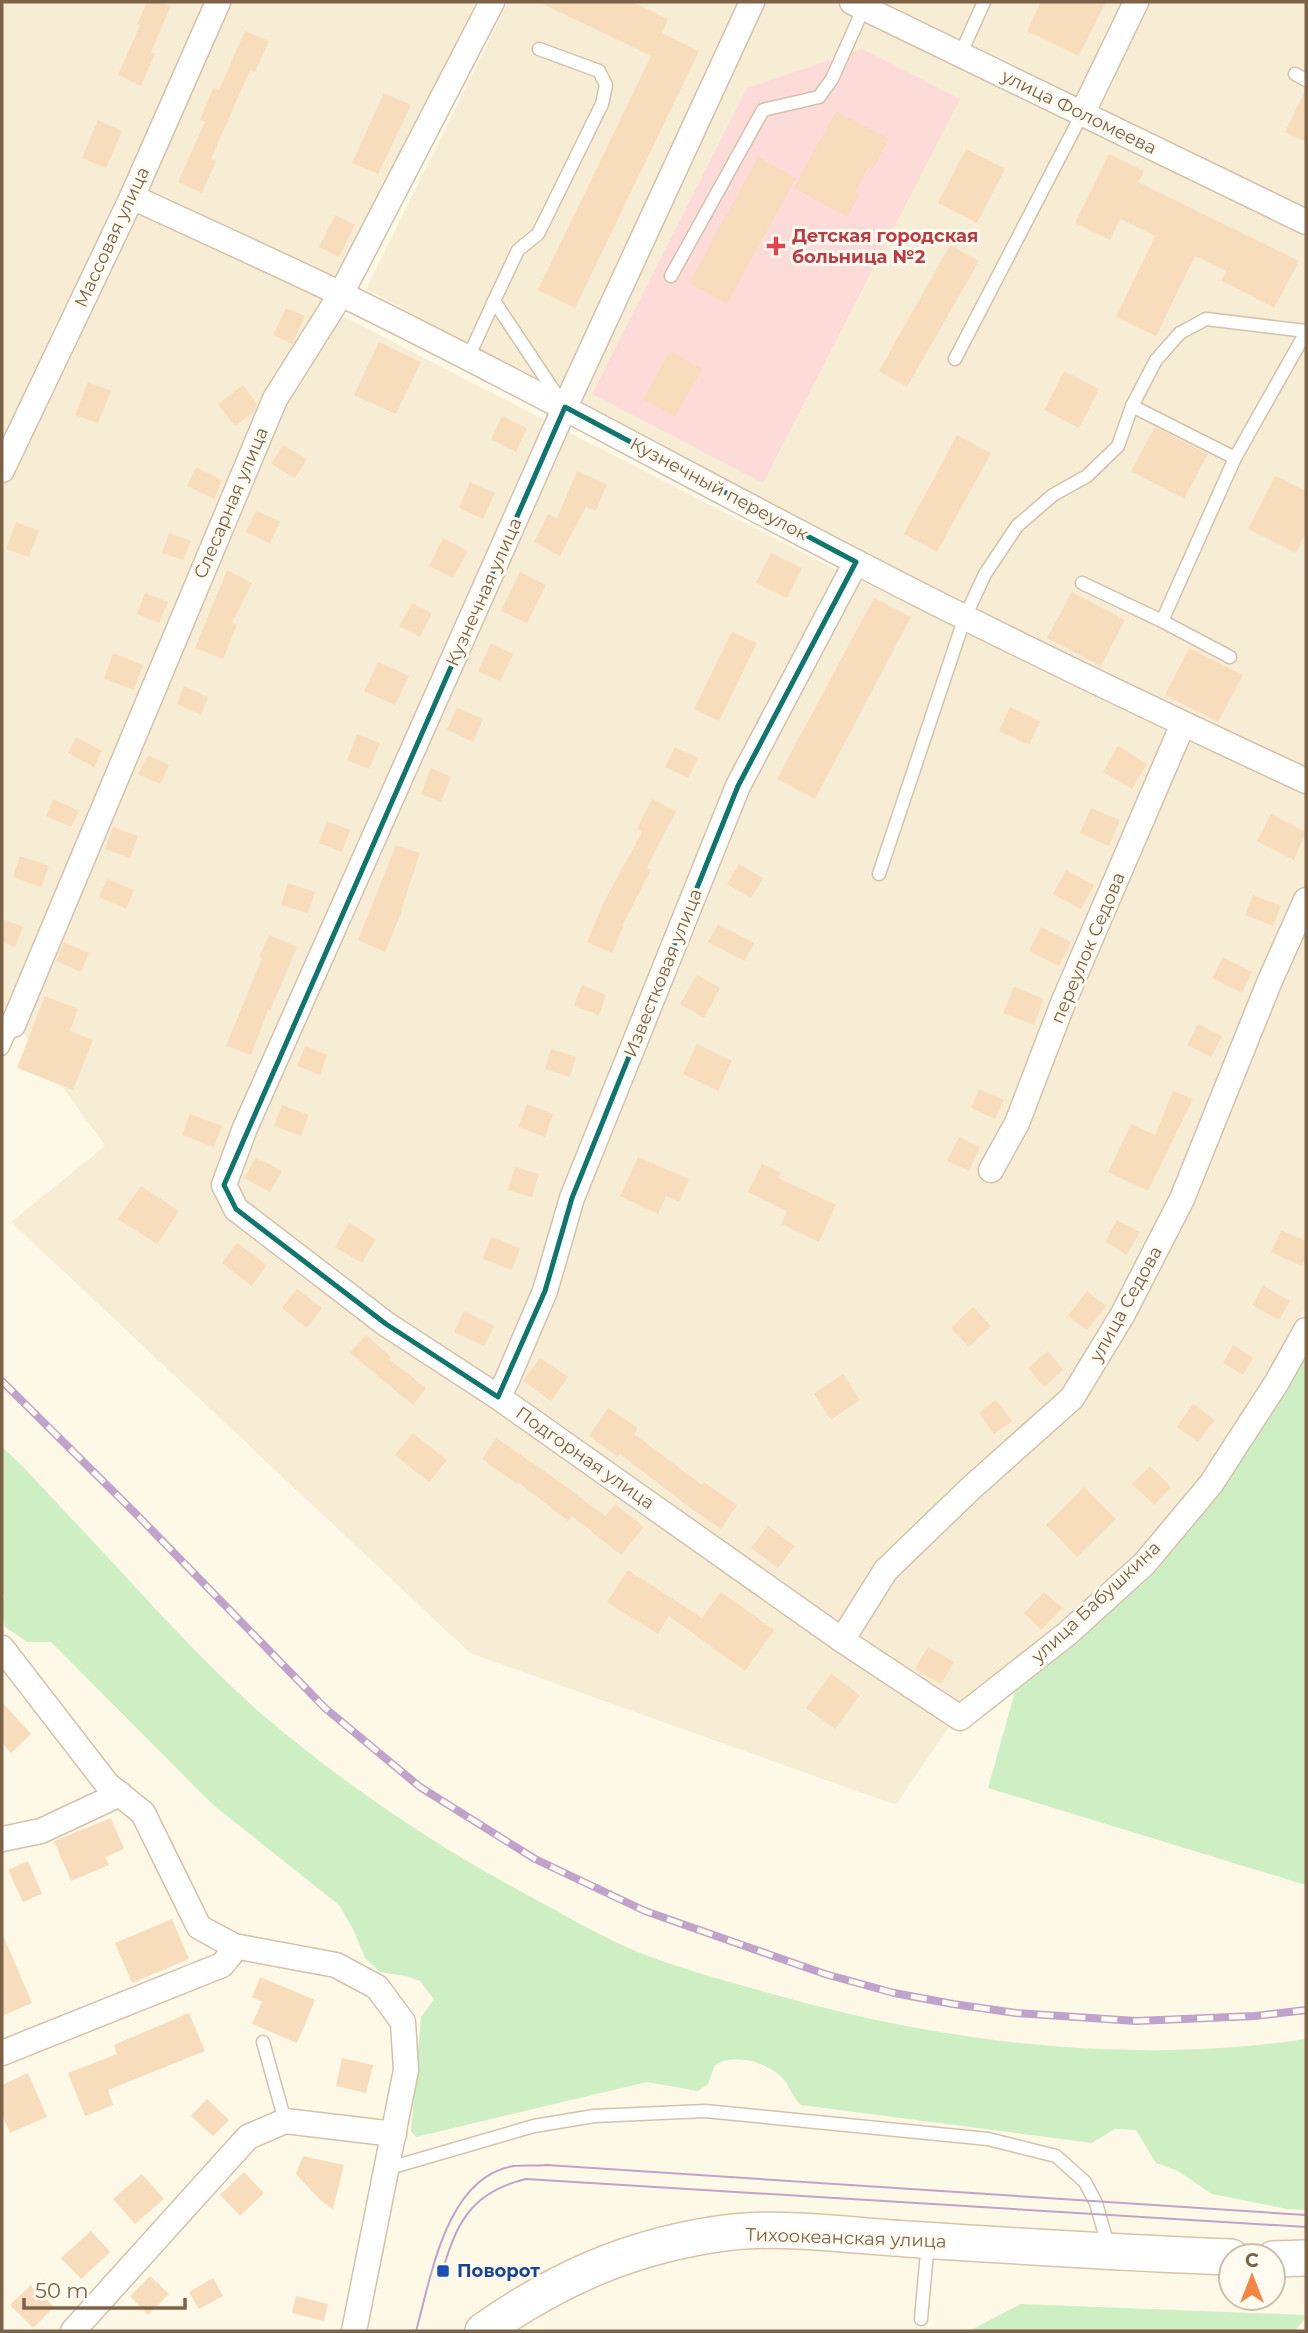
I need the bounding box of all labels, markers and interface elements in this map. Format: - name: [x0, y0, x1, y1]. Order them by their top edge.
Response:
- street label: улица Фоломеева: [997, 65, 1160, 159]
- street label: Массовая улица: [70, 163, 154, 311]
- place label: Детская городская больница №2: [792, 225, 978, 268]
- marker: Детская городская больница №2: [766, 236, 786, 256]
- street label: Слесарная улица: [189, 424, 273, 582]
- street label: Кузнечный переулок: [626, 433, 812, 546]
- street label: Кузнечная улица: [441, 514, 527, 670]
- street label: переулок Седова: [1046, 869, 1130, 1027]
- street label: Известковая улица: [619, 886, 707, 1060]
- street label: улица Седова: [1085, 1242, 1167, 1367]
- street label: Подгорная улица: [511, 1402, 659, 1514]
- street label: улица Бабушкина: [1026, 1537, 1165, 1668]
- street label: Тихоокеанская улица: [745, 2223, 947, 2253]
- north arrow: [1217, 2242, 1287, 2312]
- text: С: [1245, 2249, 1259, 2272]
- place label: Поворот: [457, 2260, 540, 2282]
- marker: Поворот: [435, 2263, 451, 2279]
- scale bar: [24, 2266, 186, 2310]
- text: 50 m: [35, 2278, 89, 2303]

